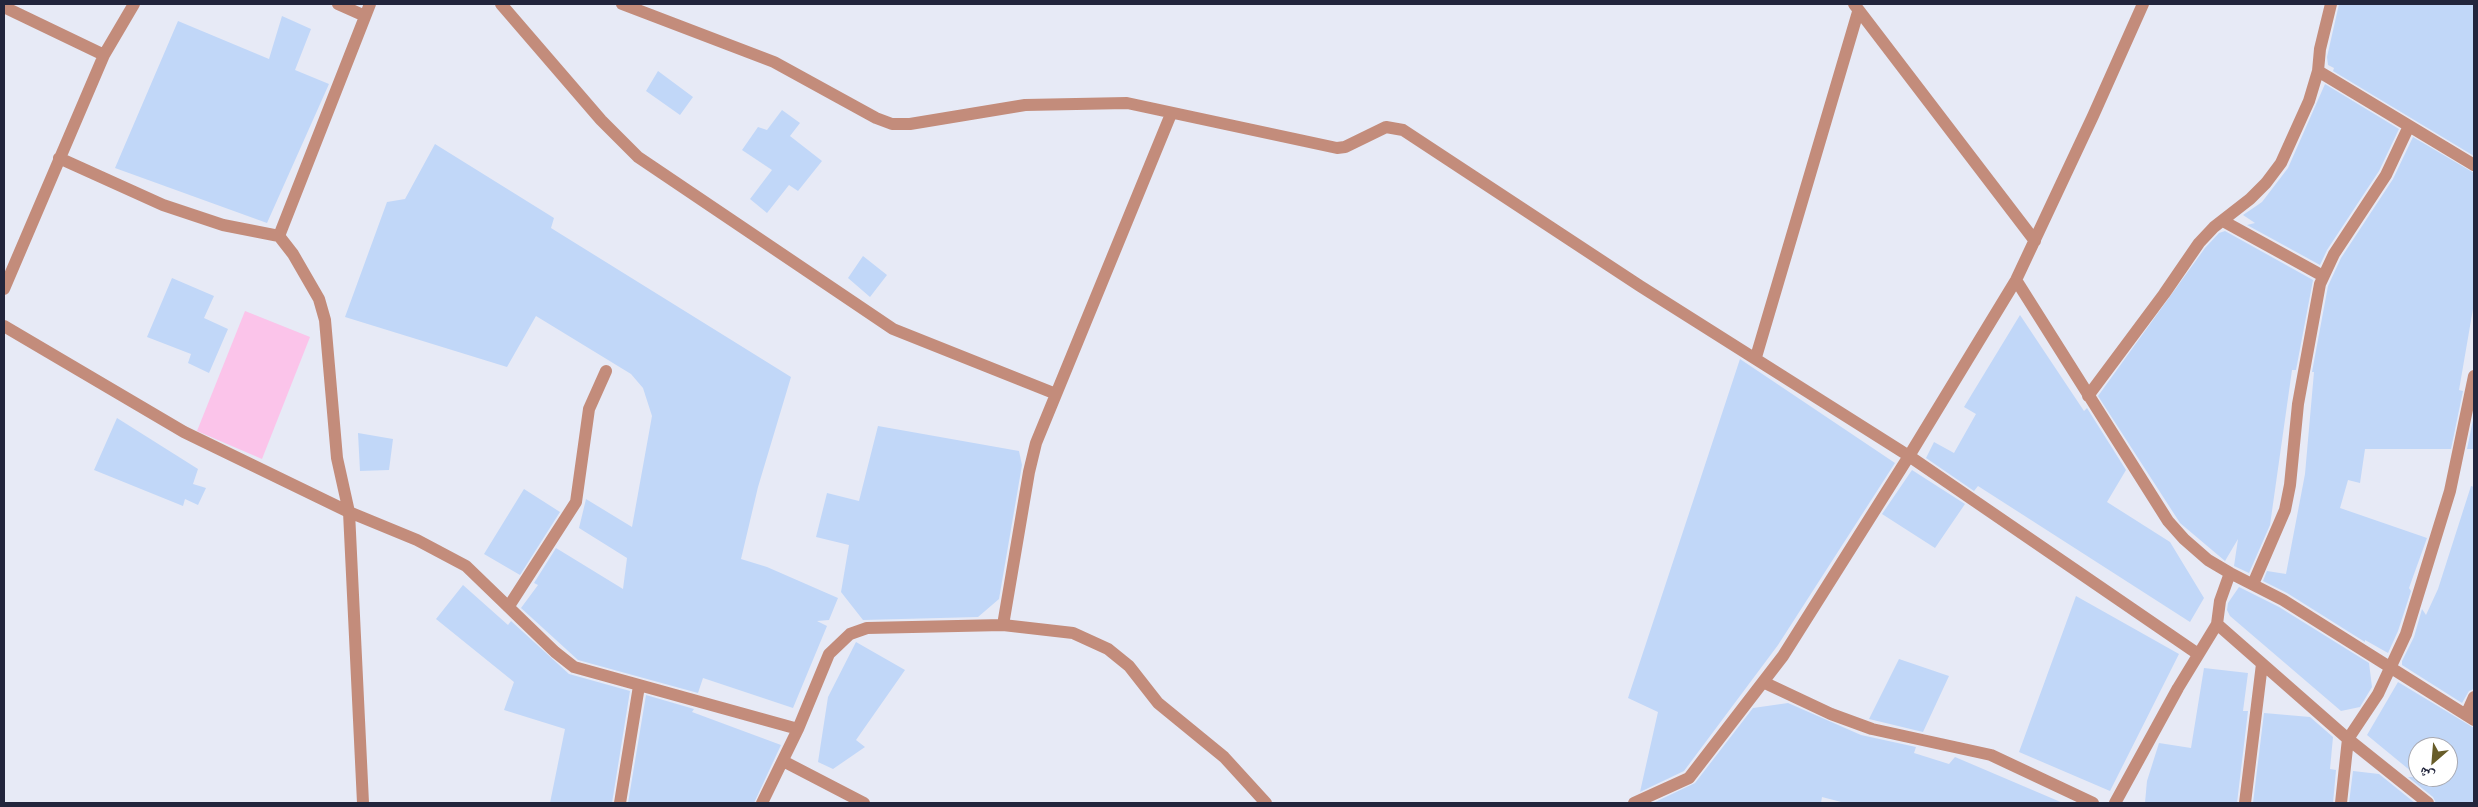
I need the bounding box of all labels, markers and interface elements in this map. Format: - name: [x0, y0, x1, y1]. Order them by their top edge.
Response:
- north arrow: [2408, 737, 2458, 787]
- text: ش: [2416, 763, 2437, 786]

